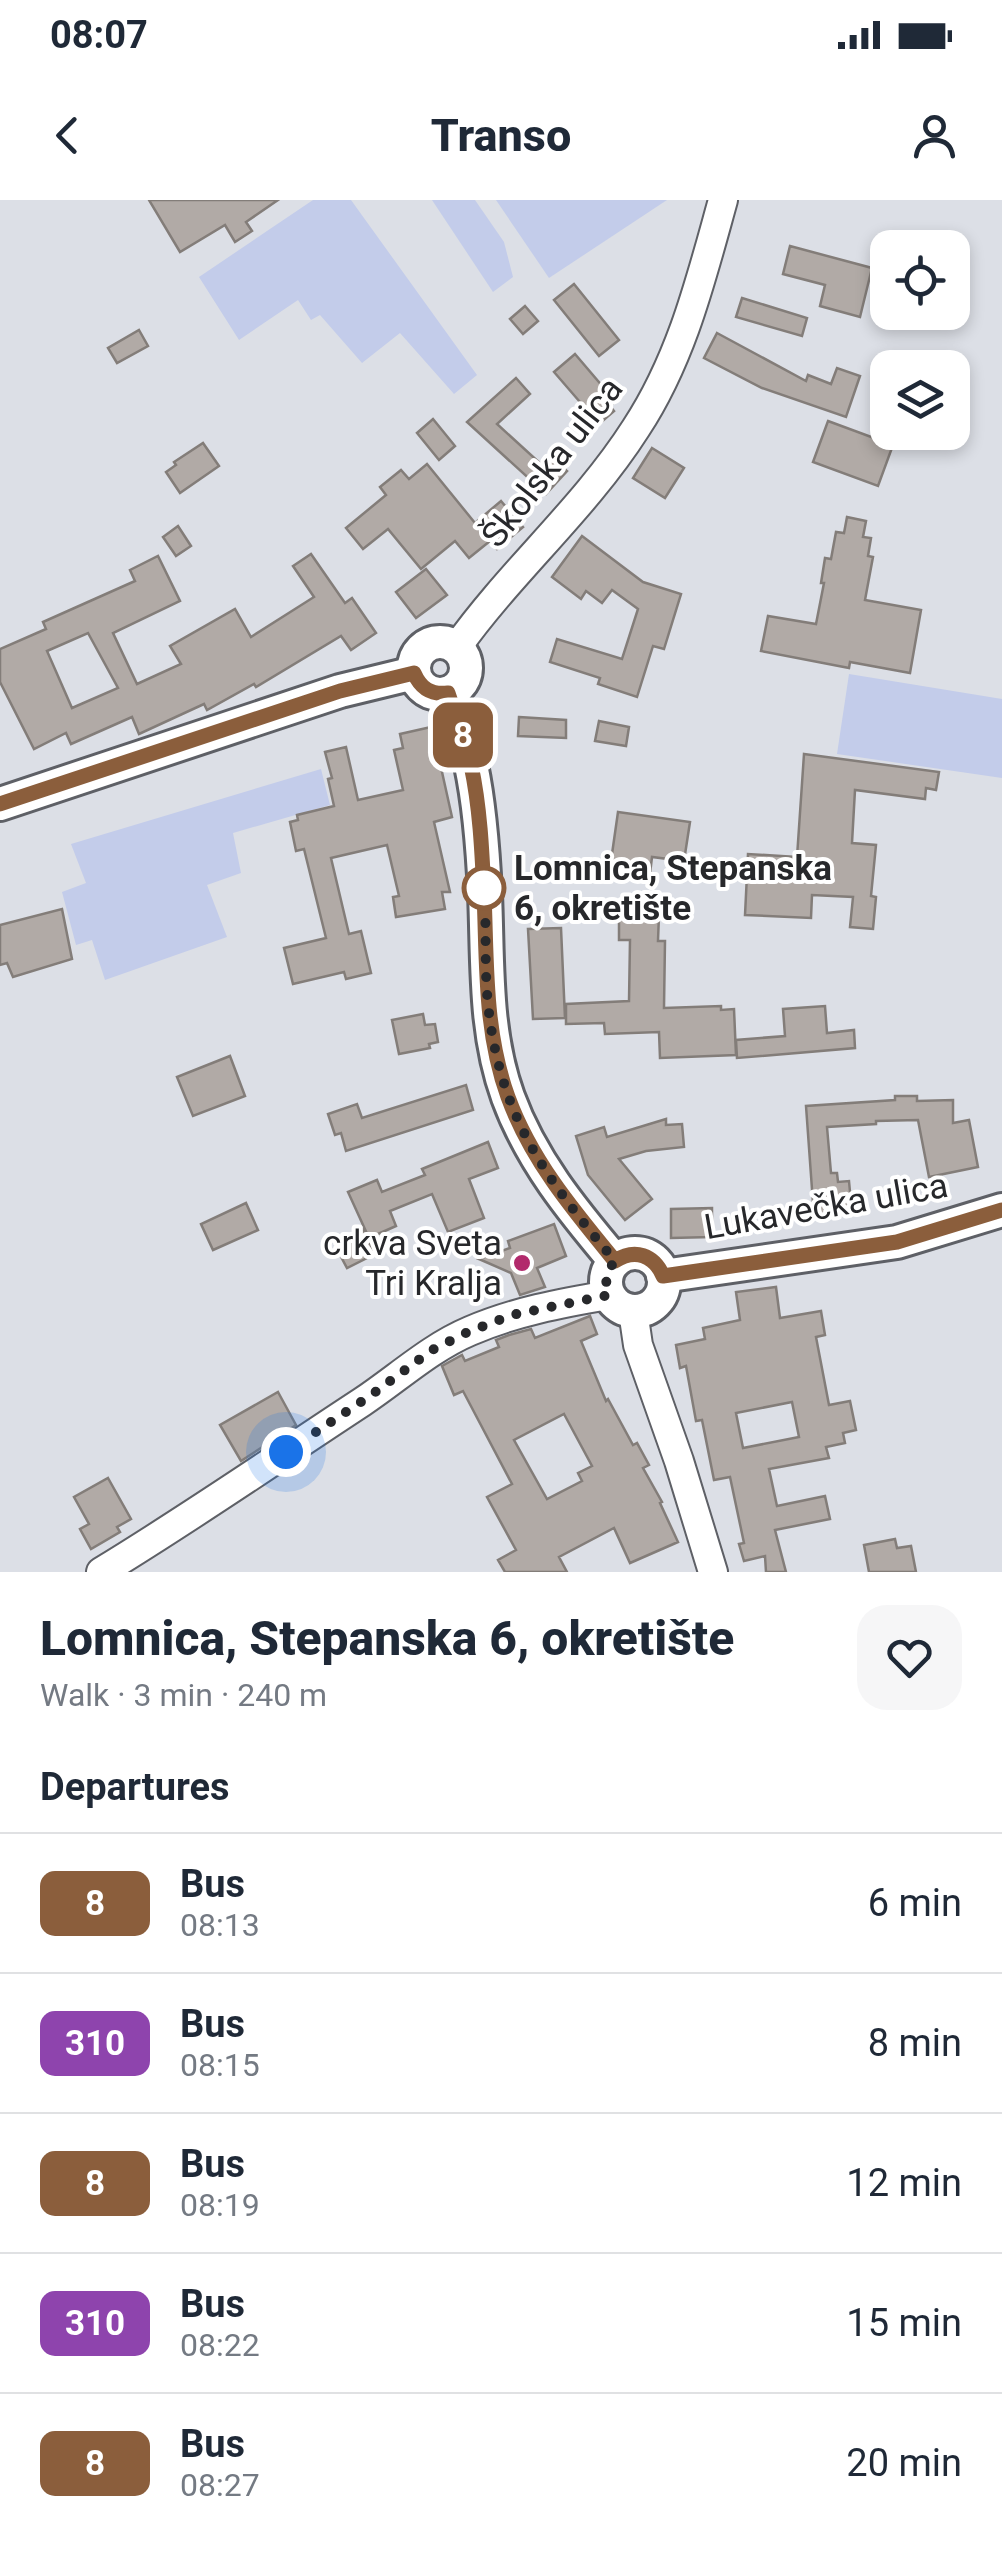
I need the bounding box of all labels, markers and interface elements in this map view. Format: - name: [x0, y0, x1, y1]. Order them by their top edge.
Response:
- text: 08:07: [50, 13, 148, 57]
- icon: back: [40, 108, 95, 163]
- icon: person: [907, 108, 962, 163]
- text: Transo: [431, 109, 571, 162]
- map controls: [870, 230, 970, 450]
- button: locate: [870, 230, 970, 330]
- button: layers: [870, 350, 970, 450]
- street label: Školska ulica: [473, 369, 631, 555]
- line badge: 8: [430, 702, 496, 768]
- text: 8: [453, 715, 473, 756]
- place label: Lomnica, Stepanska 6, okretište: [514, 848, 832, 929]
- marker: Lomnica, Stepanska 6, okretište: [463, 867, 505, 909]
- street label: Lukavečka ulica: [701, 1165, 951, 1248]
- place label: crkva Sveta Tri Kralja: [323, 1223, 502, 1304]
- marker: crkva Sveta Tri Kralja: [511, 1252, 533, 1274]
- your location: [261, 1427, 311, 1477]
- button: heart: [857, 1605, 962, 1710]
- text: Lomnica, Stepanska 6, okretište: [40, 1610, 734, 1667]
- text: Walk · 3 min · 240 m: [40, 1676, 327, 1714]
- text: Departures: [40, 1765, 230, 1809]
- text: Bus: [180, 1862, 245, 1906]
- text: 6 min: [868, 1881, 962, 1925]
- text: 8: [85, 1883, 105, 1924]
- text: 08:13: [180, 1906, 260, 1944]
- text: Bus: [180, 2002, 245, 2046]
- text: 8 min: [868, 2021, 962, 2065]
- text: 310: [65, 2023, 125, 2064]
- text: 08:15: [180, 2046, 260, 2084]
- text: Bus: [180, 2142, 245, 2186]
- text: 12 min: [846, 2161, 962, 2205]
- text: 8: [85, 2163, 105, 2204]
- text: 08:19: [180, 2186, 260, 2224]
- text: Bus: [180, 2282, 245, 2326]
- text: 15 min: [846, 2301, 962, 2345]
- text: 310: [65, 2303, 125, 2344]
- text: 08:22: [180, 2326, 260, 2364]
- text: Bus: [180, 2422, 245, 2466]
- text: 20 min: [846, 2441, 962, 2485]
- text: 8: [85, 2443, 105, 2484]
- text: 08:27: [180, 2466, 260, 2504]

